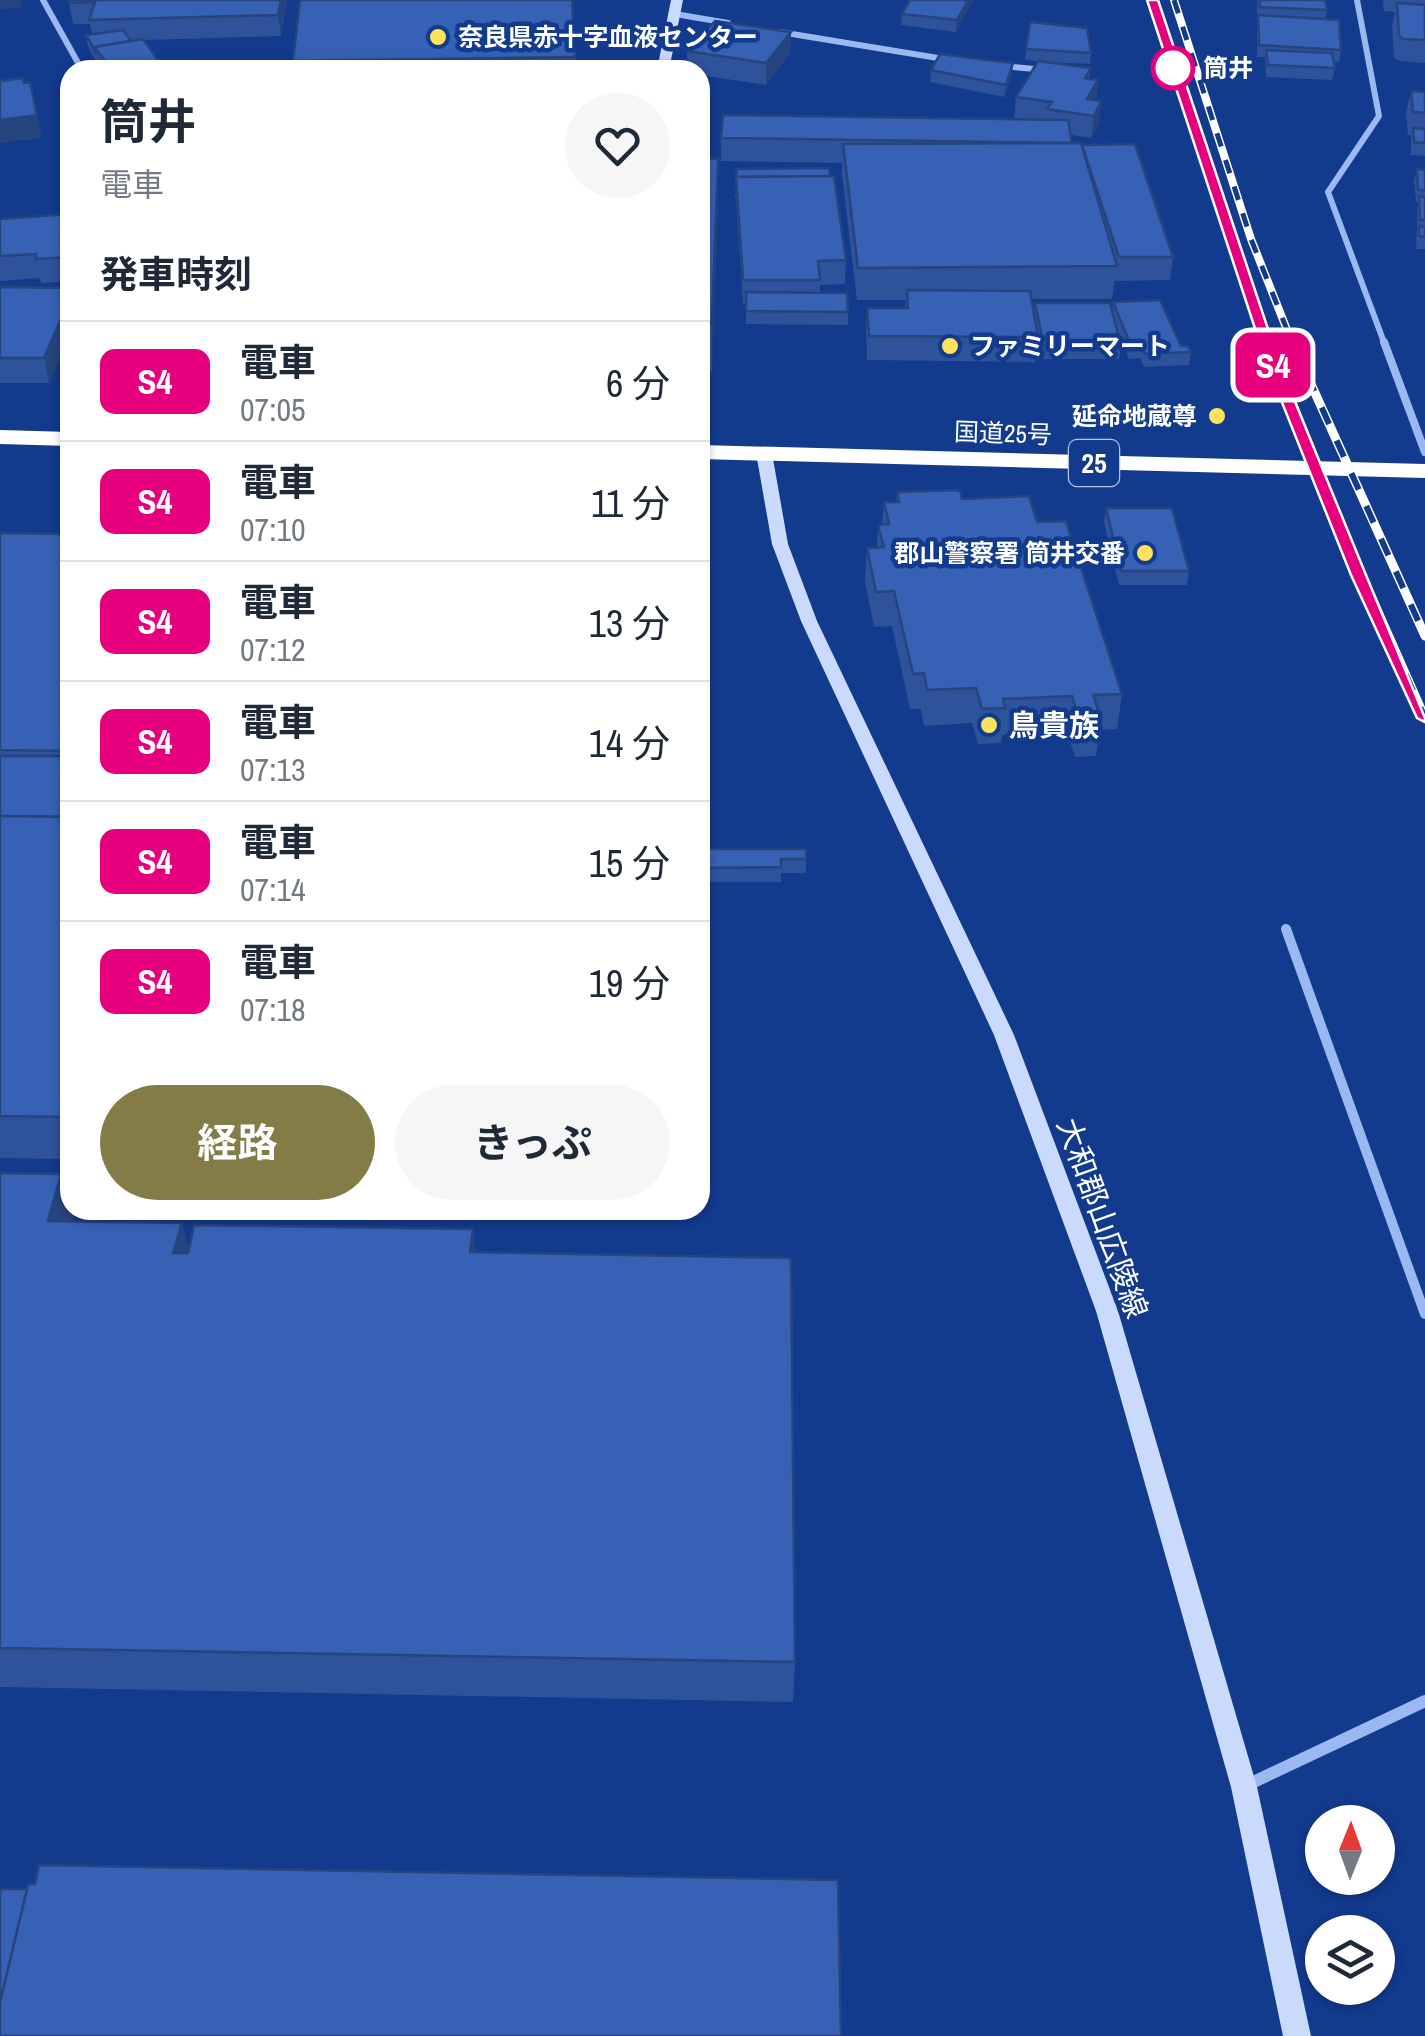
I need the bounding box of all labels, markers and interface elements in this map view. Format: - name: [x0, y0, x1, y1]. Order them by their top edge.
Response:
- place label: 奈良県赤十字血液センター: [458, 20, 758, 54]
- marker: 奈良県赤十字血液センター: [427, 26, 449, 48]
- marker: 筒井: [1152, 47, 1194, 89]
- place label: 筒井: [1203, 51, 1253, 85]
- text: 筒井: [100, 89, 196, 154]
- button: heart: [565, 93, 670, 198]
- text: 電車: [100, 163, 164, 206]
- text: 発車時刻: [100, 249, 252, 300]
- place label: ファミリーマート: [970, 329, 1170, 363]
- line badge: S4: [1228, 332, 1318, 398]
- marker: ファミリーマート: [939, 335, 961, 357]
- text: 電車: [240, 337, 316, 388]
- text: S4: [1255, 342, 1291, 389]
- text: S4: [137, 358, 173, 405]
- text: 6 分: [606, 358, 670, 409]
- text: 07:05: [240, 388, 306, 431]
- place label: 延命地蔵尊: [1072, 399, 1197, 433]
- marker: 延命地蔵尊: [1206, 405, 1228, 427]
- street label: 国道25号: [954, 414, 1052, 452]
- road number: 25: [1069, 440, 1119, 486]
- text: 電車: [240, 457, 316, 508]
- text: S4: [137, 478, 173, 525]
- text: 11 分: [591, 478, 670, 529]
- text: 07:10: [240, 508, 306, 551]
- place label: 郡山警察署 筒井交番: [894, 536, 1125, 570]
- marker: 郡山警察署 筒井交番: [1134, 542, 1156, 564]
- text: 電車: [240, 577, 316, 628]
- text: S4: [137, 598, 173, 645]
- text: 13 分: [589, 598, 670, 649]
- text: 07:12: [240, 628, 306, 671]
- text: 電車: [240, 697, 316, 748]
- place label: 鳥貴族: [1009, 705, 1099, 745]
- marker: 鳥貴族: [978, 714, 1000, 736]
- text: S4: [137, 718, 173, 765]
- text: 14 分: [589, 718, 670, 769]
- text: 07:13: [240, 748, 306, 791]
- text: 電車: [240, 817, 316, 868]
- text: S4: [137, 838, 173, 885]
- text: 15 分: [589, 838, 670, 889]
- text: 07:14: [240, 868, 306, 911]
- text: 電車: [240, 937, 316, 988]
- text: S4: [137, 958, 173, 1005]
- text: 19 分: [589, 958, 670, 1009]
- text: 07:18: [240, 988, 306, 1031]
- button: 経路: [100, 1085, 375, 1200]
- button: きっぷ: [395, 1085, 670, 1200]
- street label: 大和郡山広陵線: [1048, 1112, 1158, 1324]
- north arrow: [1305, 1805, 1395, 1895]
- map controls: [1305, 1805, 1395, 2005]
- button: layers: [1305, 1915, 1395, 2005]

